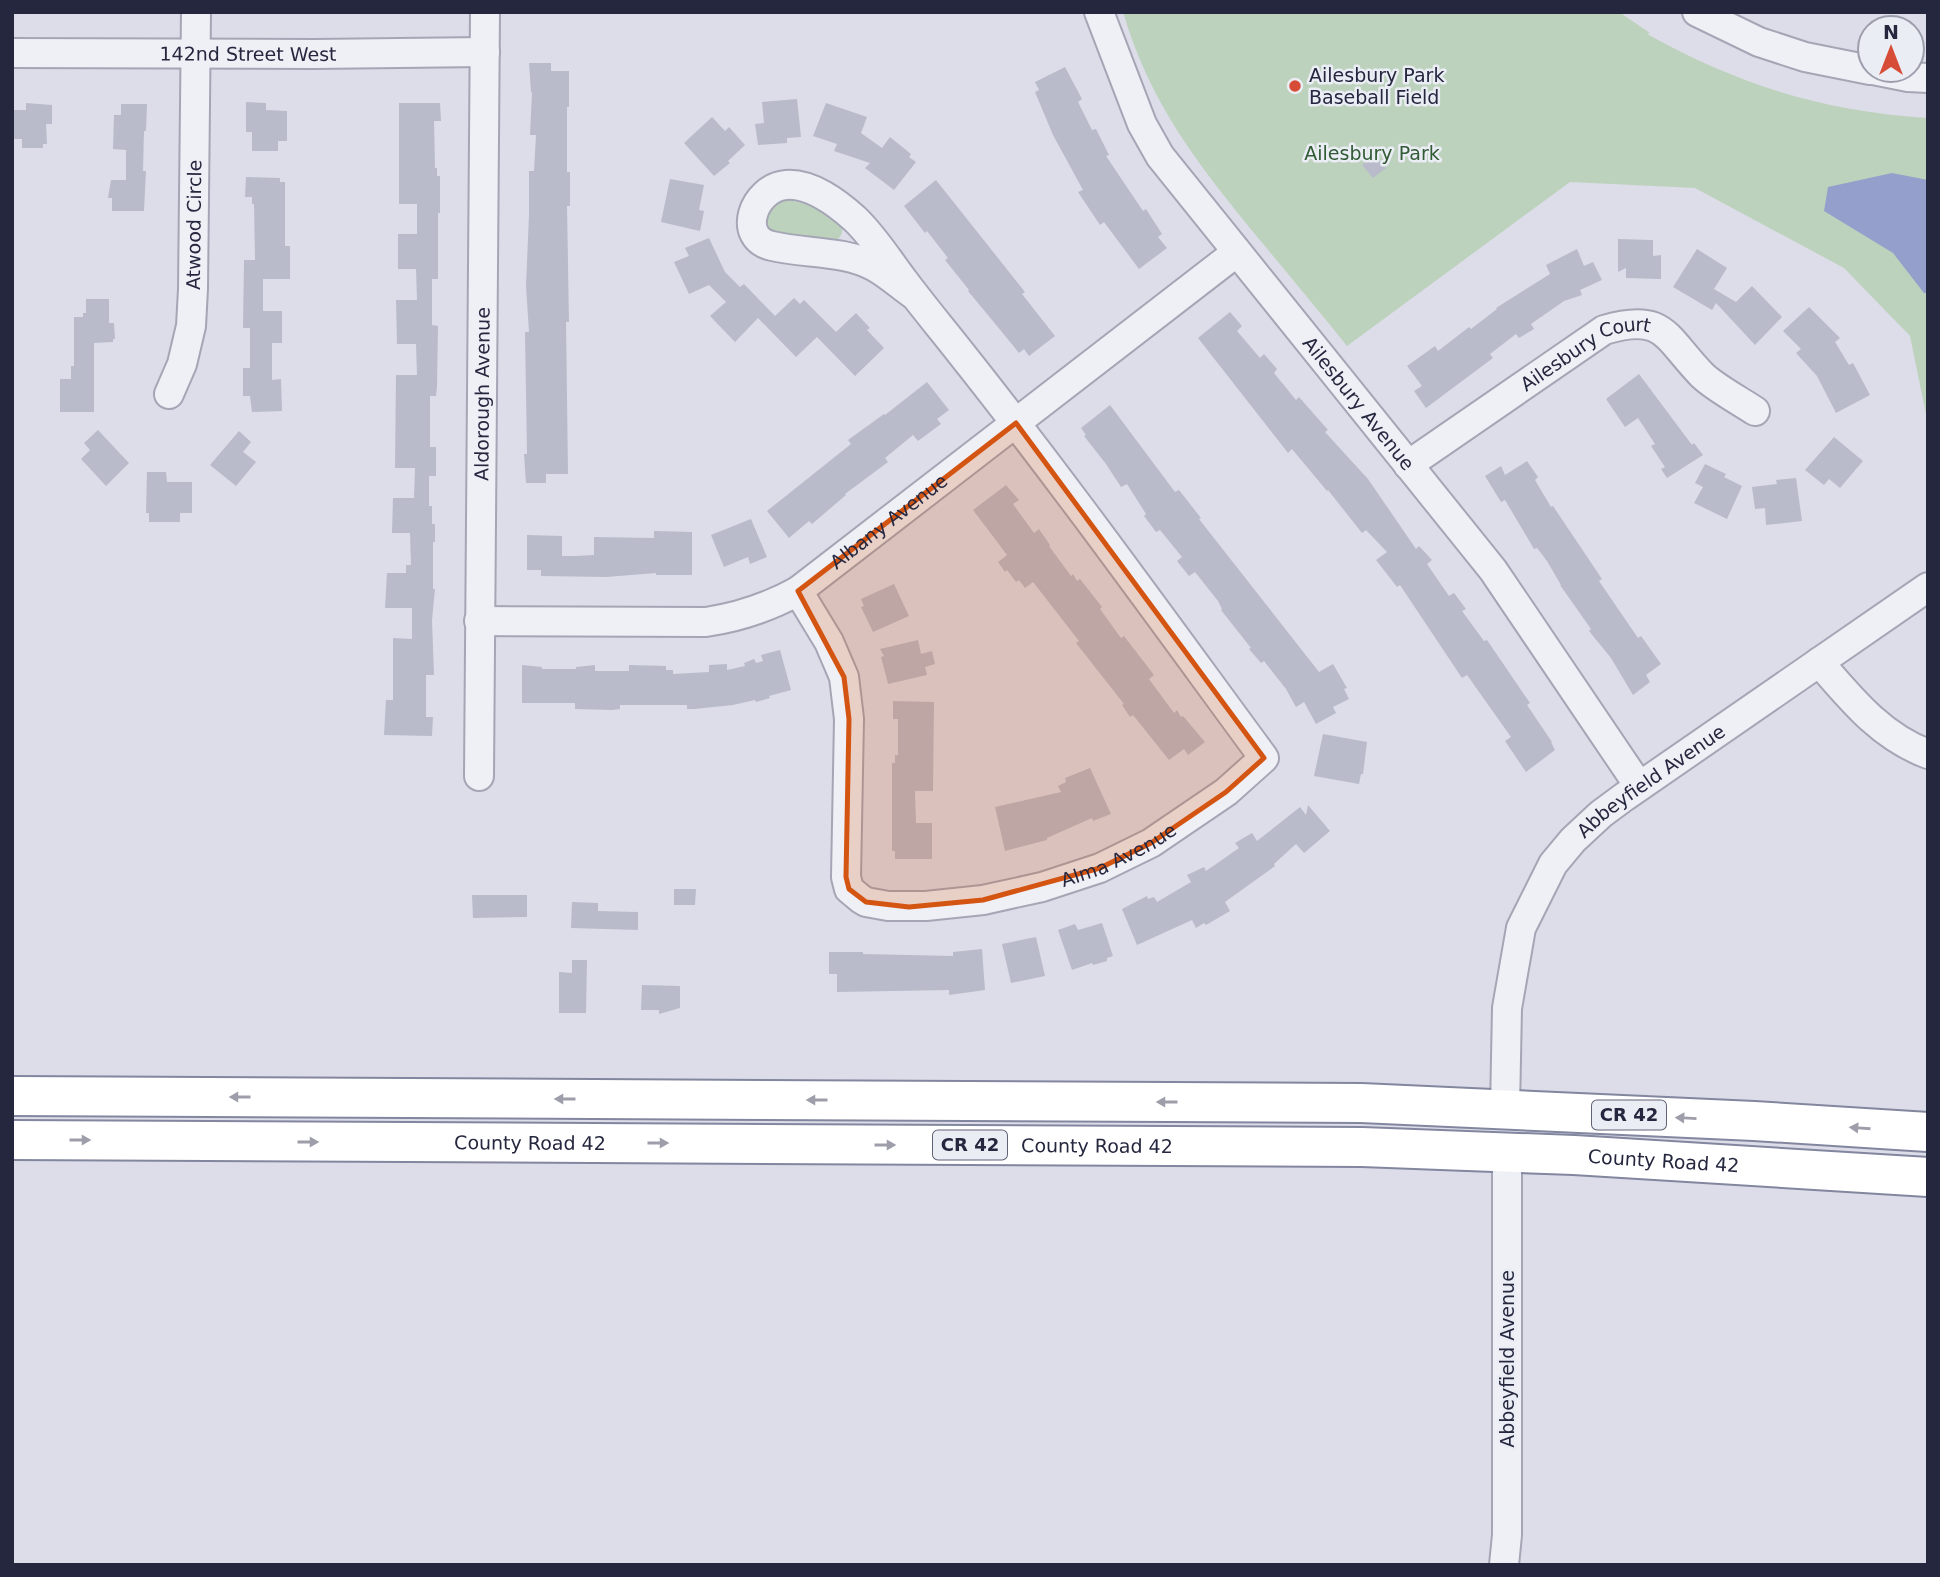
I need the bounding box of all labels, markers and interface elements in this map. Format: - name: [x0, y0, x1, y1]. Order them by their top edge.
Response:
- north arrow: [1856, 14, 1926, 84]
- text: N: [1883, 21, 1899, 43]
- street label: 142nd Street West: [159, 42, 337, 65]
- place label: Ailesbury Park Baseball Field: [1309, 64, 1444, 108]
- marker: Ailesbury Park Baseball Field: [1287, 78, 1303, 94]
- park label: Ailesbury Park: [1304, 142, 1440, 164]
- street label: Atwood Circle: [182, 159, 205, 290]
- street label: Aldorough Avenue: [470, 307, 494, 481]
- street label: Ailesbury Court: [1516, 313, 1653, 395]
- street label: Ailesbury Avenue: [1299, 332, 1419, 474]
- street label: Albany Avenue: [826, 469, 951, 573]
- street label: Abbeyfield Avenue: [1572, 720, 1729, 842]
- street label: Alma Avenue: [1058, 818, 1180, 891]
- one-way arrow: [229, 1091, 251, 1103]
- one-way arrow: [554, 1093, 576, 1105]
- one-way arrow: [806, 1094, 828, 1106]
- one-way arrow: [1156, 1096, 1178, 1108]
- road number: CR 42: [1592, 1100, 1666, 1130]
- one-way arrow: [1675, 1112, 1697, 1123]
- one-way arrow: [1848, 1122, 1870, 1133]
- road number: CR 42: [933, 1130, 1007, 1160]
- street label: County Road 42: [454, 1131, 606, 1154]
- one-way arrow: [70, 1134, 92, 1146]
- street label: County Road 42: [1021, 1134, 1173, 1157]
- one-way arrow: [297, 1136, 319, 1147]
- one-way arrow: [647, 1137, 669, 1149]
- one-way arrow: [875, 1139, 897, 1150]
- street label: County Road 42: [1587, 1145, 1740, 1176]
- street label: Abbeyfield Avenue: [1496, 1270, 1518, 1448]

